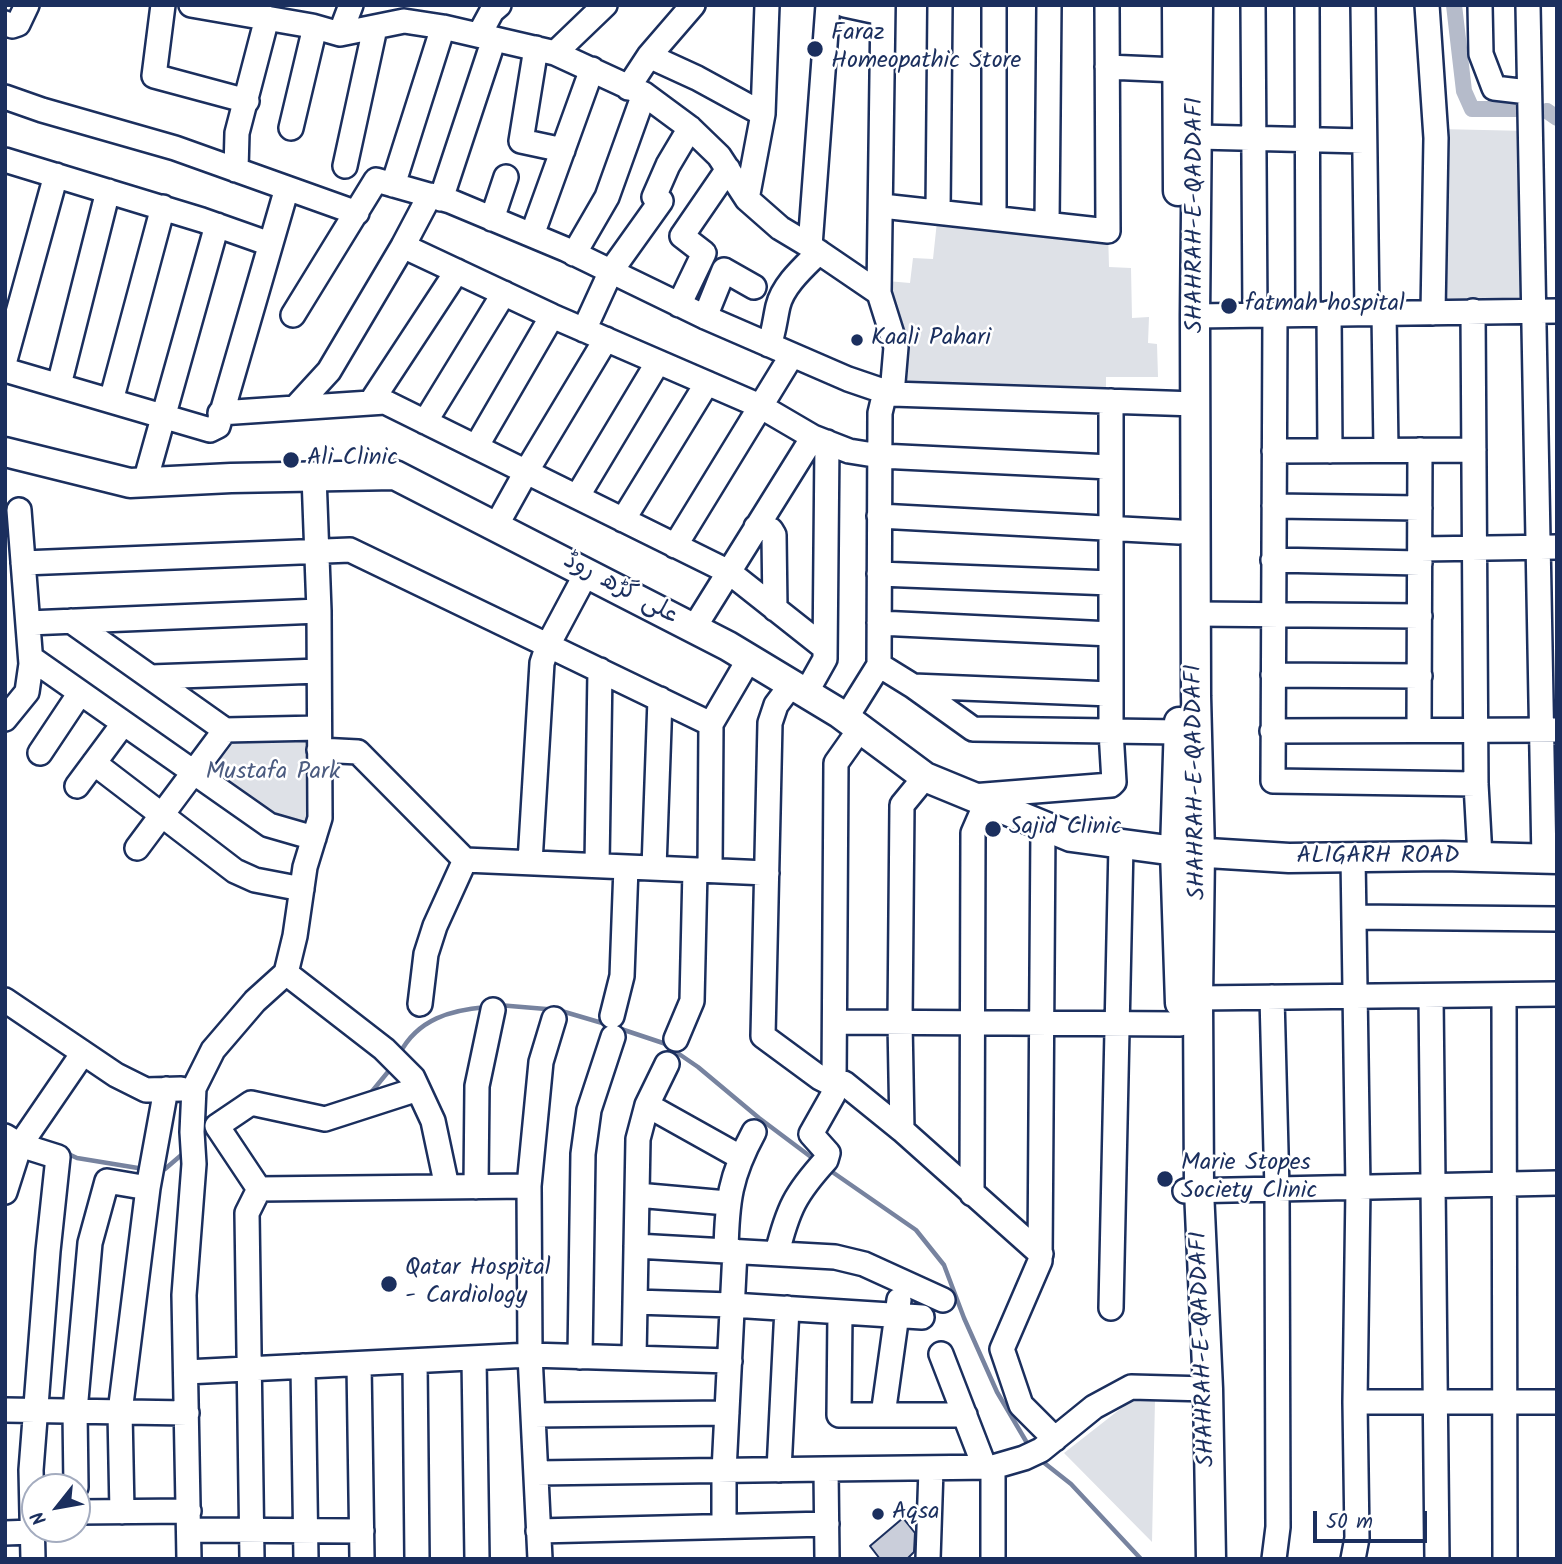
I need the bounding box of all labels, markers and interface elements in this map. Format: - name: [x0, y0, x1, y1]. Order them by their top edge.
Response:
- place label: Faraz Homeopathic Store: [831, 21, 1021, 77]
- marker: Faraz Homeopathic Store: [805, 39, 825, 59]
- street label: SHAHRAH-E-QADDAFI: [1183, 97, 1211, 333]
- place label: fatmah hospital: [1245, 292, 1405, 320]
- marker: fatmah hospital: [1219, 296, 1239, 316]
- place label: Kaali Pahari: [871, 326, 991, 354]
- marker: Kaali Pahari: [849, 332, 865, 348]
- place label: Ali Clinic: [307, 446, 398, 474]
- marker: Ali Clinic: [281, 450, 301, 470]
- street label: علی گڑھ روڈ: [558, 548, 682, 632]
- street label: SHAHRAH-E-QADDAFI: [1182, 664, 1214, 900]
- park label: Mustafa Park: [206, 760, 340, 788]
- place label: Sajid Clinic: [1009, 815, 1122, 843]
- marker: Sajid Clinic: [983, 819, 1003, 839]
- street label: ALIGARH ROAD: [1297, 844, 1459, 872]
- place label: Marie Stopes Society Clinic: [1181, 1151, 1317, 1207]
- marker: Marie Stopes Society Clinic: [1155, 1169, 1175, 1189]
- street label: SHAHRAH-E-QADDAFI: [1186, 1231, 1224, 1467]
- place label: Qatar Hospital - Cardiology: [405, 1256, 551, 1312]
- marker: Qatar Hospital - Cardiology: [379, 1274, 399, 1294]
- north arrow: [21, 1473, 91, 1543]
- scale bar: [1317, 1498, 1431, 1542]
- place label: Aqsa: [892, 1500, 939, 1528]
- text: N: [24, 1505, 56, 1531]
- marker: Aqsa: [870, 1506, 886, 1522]
- text: 50 m: [1326, 1506, 1373, 1539]

